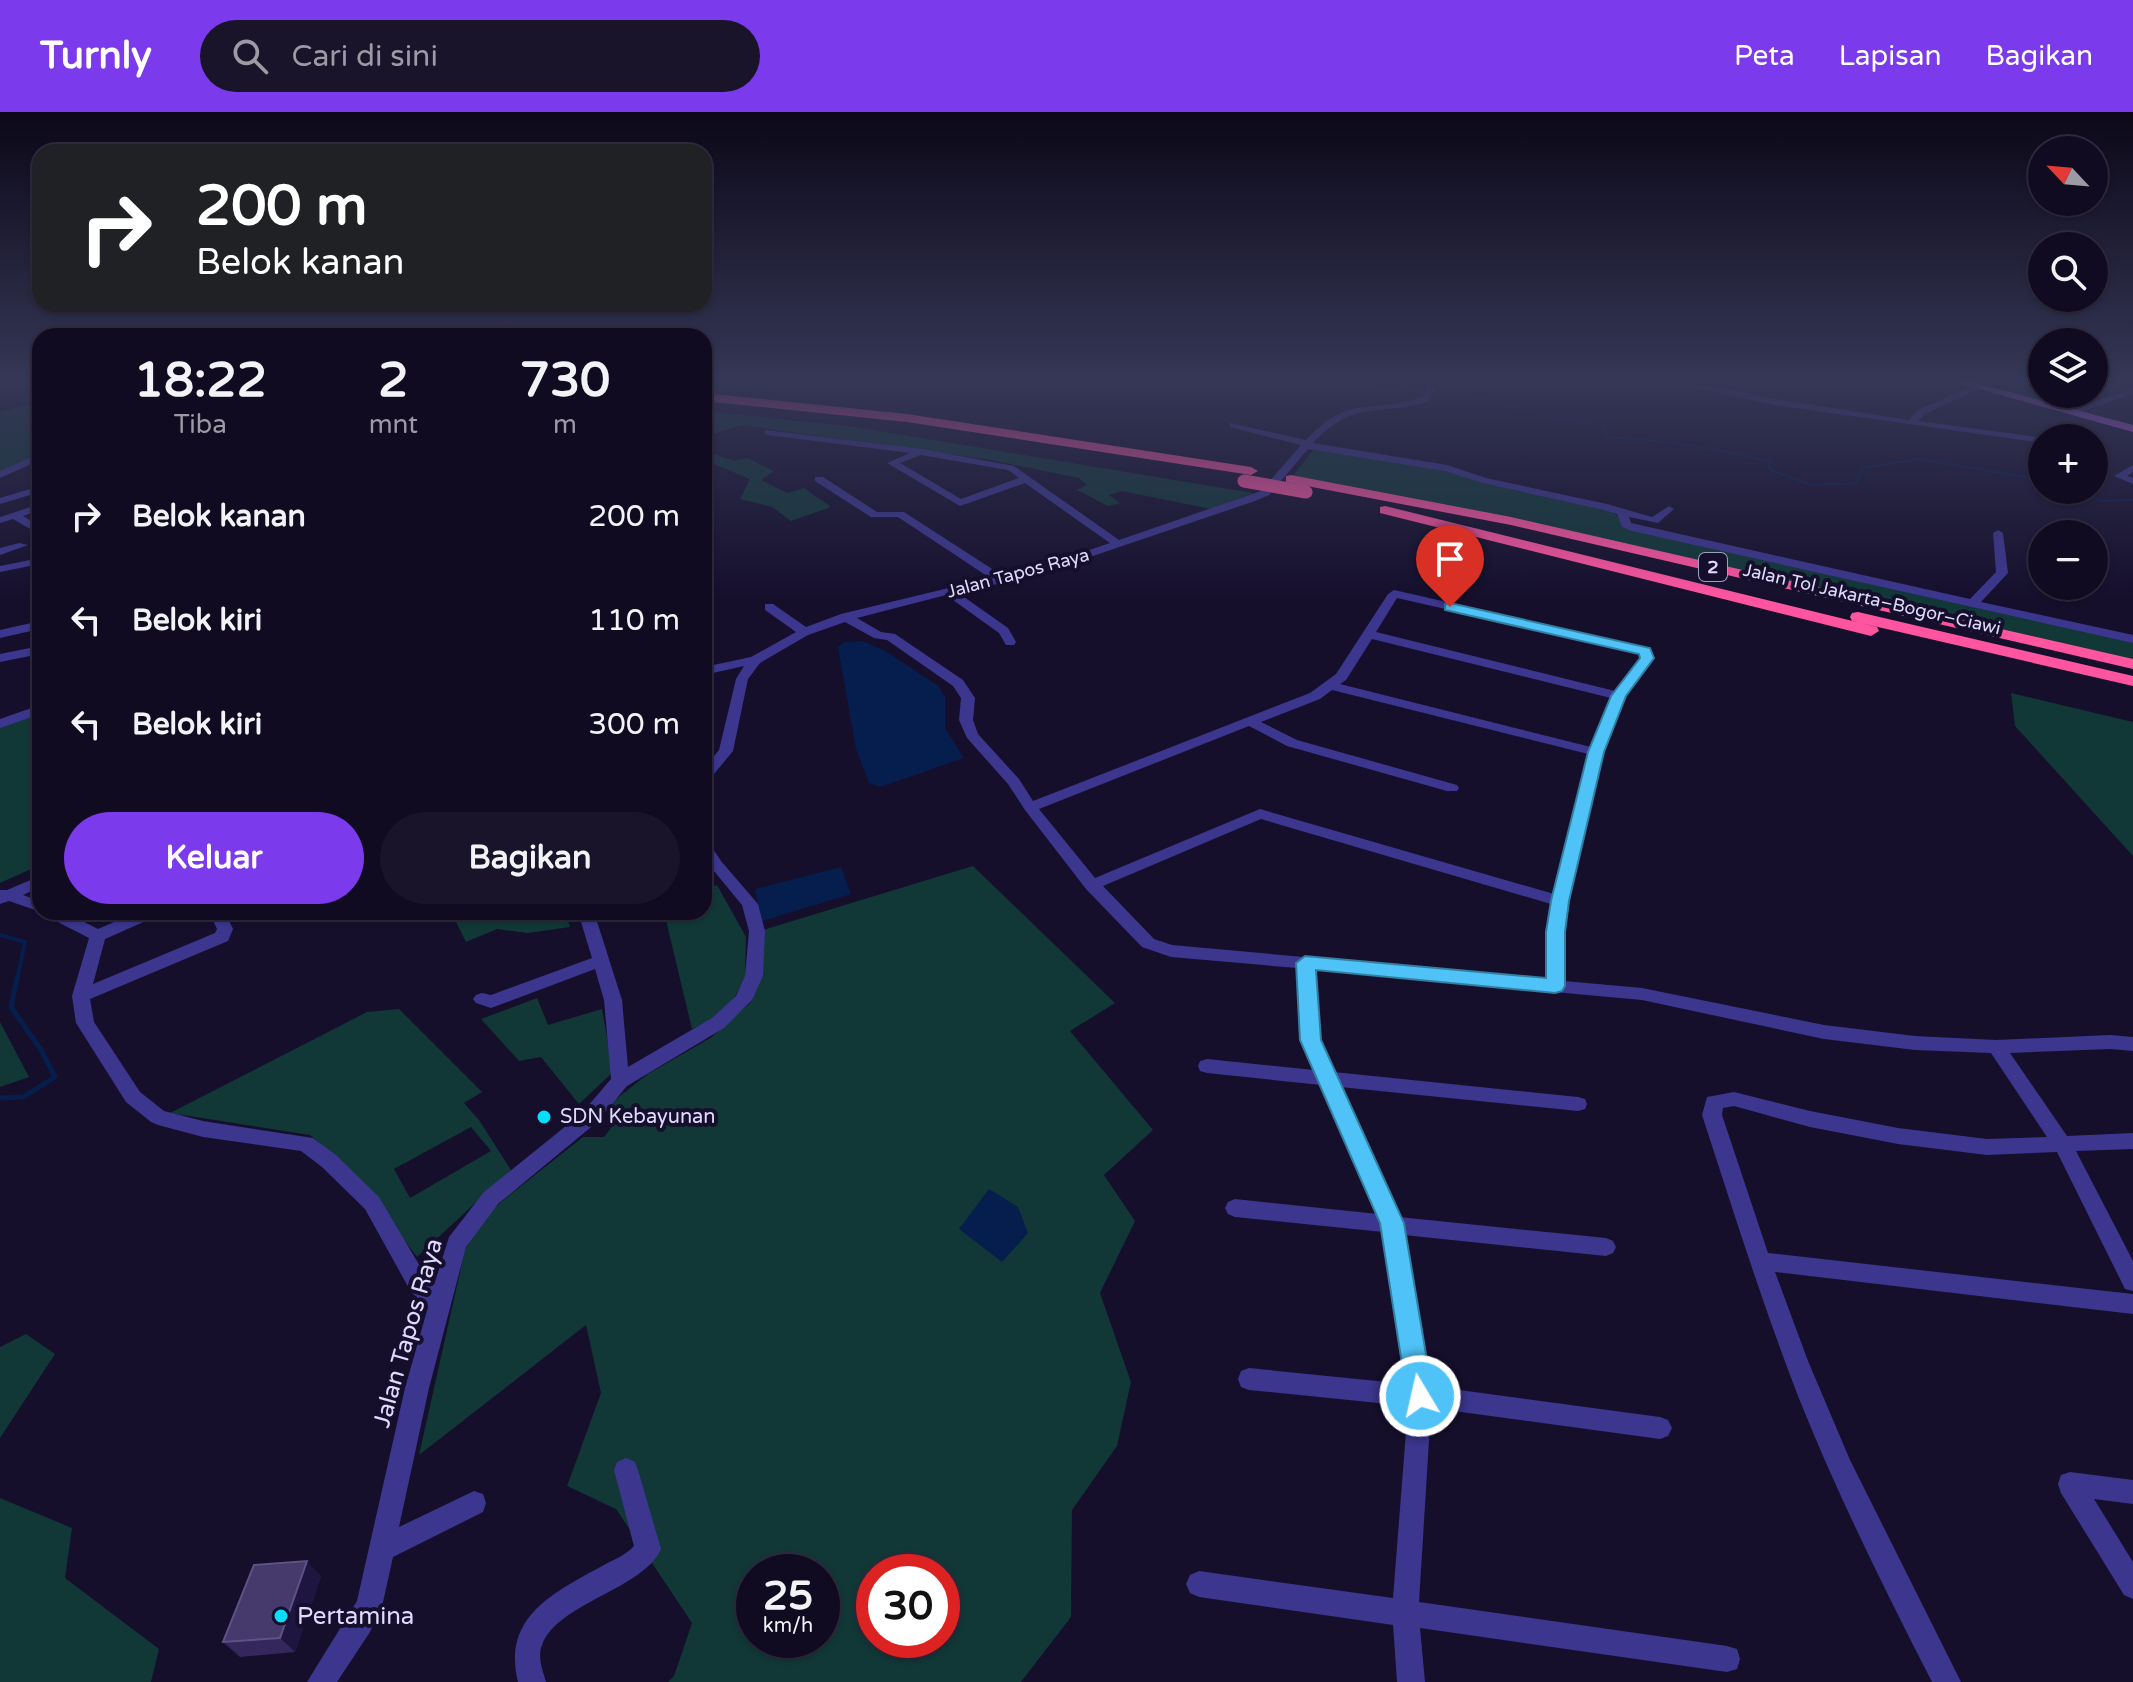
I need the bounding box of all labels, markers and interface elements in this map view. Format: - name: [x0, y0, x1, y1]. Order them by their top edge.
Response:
- search box: [200, 20, 760, 92]
- text: Turnly: [40, 33, 152, 79]
- icon: search: [228, 34, 272, 78]
- text: Cari di sini: [292, 38, 438, 75]
- text: Peta: [1734, 39, 1795, 73]
- text: Lapisan: [1839, 39, 1941, 73]
- text: Bagikan: [1985, 39, 2093, 73]
- north arrow: [2028, 136, 2108, 216]
- map controls: [2028, 136, 2108, 600]
- text: 200 m: [196, 173, 367, 240]
- icon: right: [64, 176, 168, 280]
- button: search: [2028, 232, 2108, 312]
- text: Belok kanan: [196, 241, 405, 284]
- button: layers: [2028, 328, 2108, 408]
- text: 18:22: [134, 352, 267, 410]
- text: 2: [378, 352, 408, 410]
- text: 730: [520, 352, 610, 410]
- text: Tiba: [174, 409, 227, 440]
- text: mnt: [369, 409, 418, 440]
- text: m: [553, 409, 577, 440]
- button: +: [2028, 424, 2108, 504]
- icon: right: [64, 494, 108, 538]
- text: Belok kanan: [132, 498, 306, 535]
- text: 200 m: [588, 498, 680, 535]
- button: −: [2028, 520, 2108, 600]
- pin: [1416, 525, 1484, 607]
- icon: arrive: [1428, 537, 1472, 581]
- street label: Jalan Tapos Raya: [944, 543, 1092, 603]
- road number: 2: [1699, 553, 1727, 581]
- street label: Jalan Tol Jakarta–Bogor–Ciawi: [1741, 559, 2003, 639]
- icon: left: [64, 598, 108, 642]
- text: Belok kiri: [132, 602, 262, 639]
- text: 110 m: [588, 602, 680, 639]
- icon: left: [64, 702, 108, 746]
- text: Belok kiri: [132, 706, 262, 743]
- text: 300 m: [588, 706, 680, 743]
- button: Keluar: [64, 812, 364, 904]
- button: Bagikan: [380, 812, 680, 904]
- place label: SDN Kebayunan: [560, 1105, 716, 1129]
- marker: SDN Kebayunan: [535, 1108, 553, 1126]
- street label: Jalan Tapos Raya: [367, 1235, 449, 1431]
- position arrow: [1378, 1354, 1462, 1438]
- speed limit sign: 30: [856, 1554, 960, 1658]
- text: 25: [763, 1572, 813, 1620]
- place label: Pertamina: [297, 1602, 414, 1631]
- marker: Pertamina: [272, 1607, 290, 1625]
- text: km/h: [763, 1614, 813, 1638]

